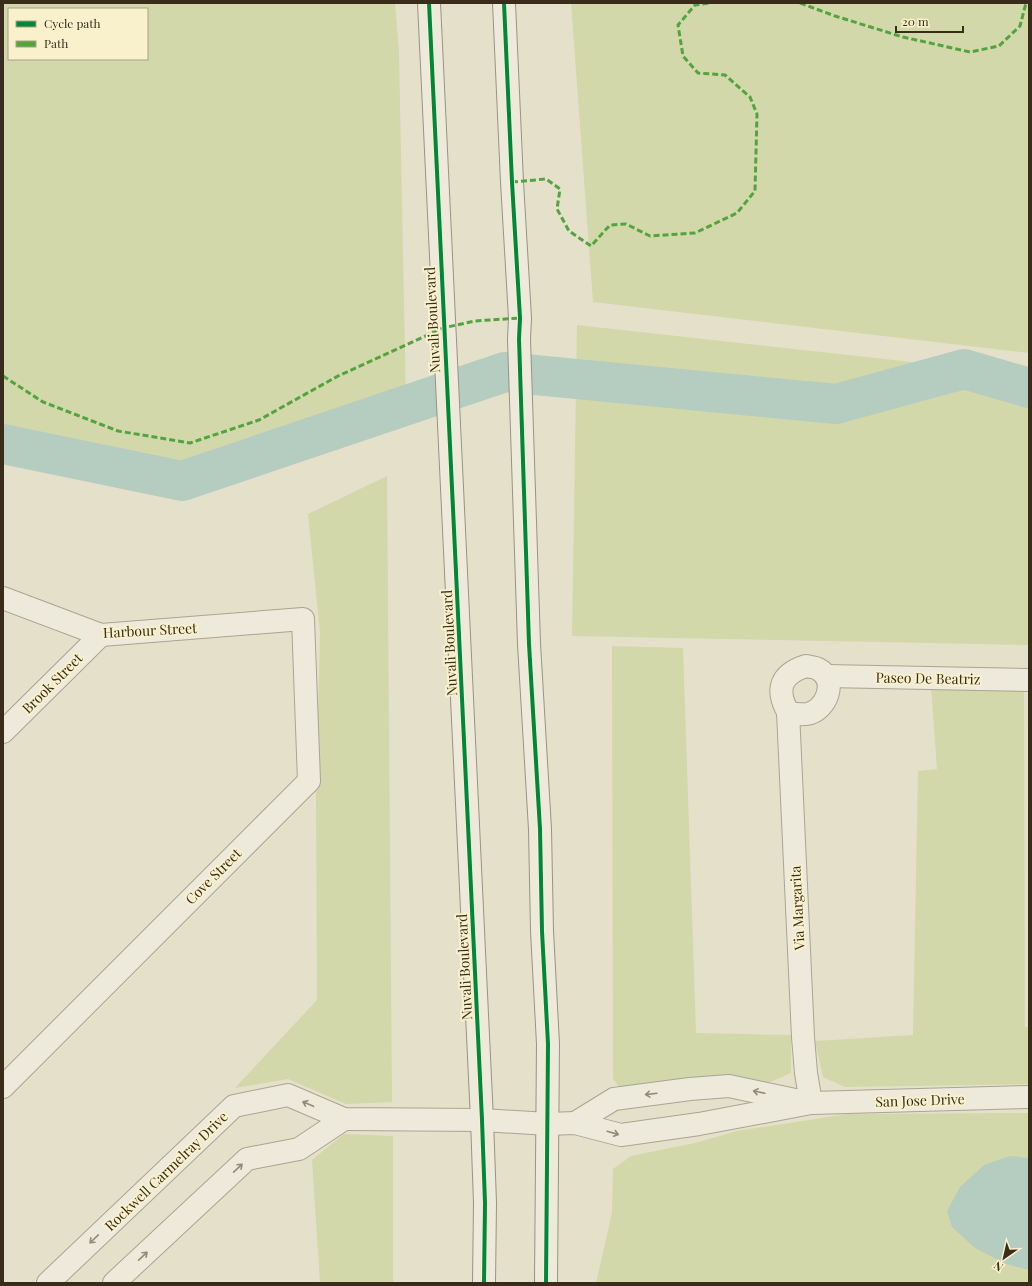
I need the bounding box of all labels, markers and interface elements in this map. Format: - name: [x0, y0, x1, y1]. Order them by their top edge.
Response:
- legend: [8, 8, 148, 60]
- scale bar: [896, 8, 963, 34]
- text: 20 m: [902, 13, 929, 29]
- text: Cycle path: [44, 15, 101, 31]
- text: Path: [44, 35, 68, 51]
- street label: Nuvali Boulevard: [420, 266, 444, 374]
- street label: Nuvali Boulevard: [437, 589, 461, 697]
- street label: Harbour Street: [102, 618, 199, 642]
- street label: Brook Street: [18, 648, 87, 717]
- street label: Paseo De Beatriz: [875, 668, 981, 688]
- street label: Cove Street: [181, 843, 246, 908]
- street label: Via Margarita: [785, 865, 809, 952]
- street label: Nuvali Boulevard: [452, 913, 476, 1021]
- one-way arrow: [753, 1088, 766, 1096]
- street label: San Jose Drive: [875, 1089, 965, 1111]
- one-way arrow: [645, 1090, 658, 1098]
- one-way arrow: [303, 1100, 315, 1107]
- street label: Rockwell Carmelray Drive: [100, 1107, 232, 1235]
- one-way arrow: [606, 1130, 619, 1137]
- one-way arrow: [233, 1163, 243, 1172]
- one-way arrow: [90, 1234, 100, 1243]
- north arrow: [984, 1238, 1024, 1278]
- one-way arrow: [138, 1252, 148, 1261]
- text: N: [991, 1258, 1006, 1275]

